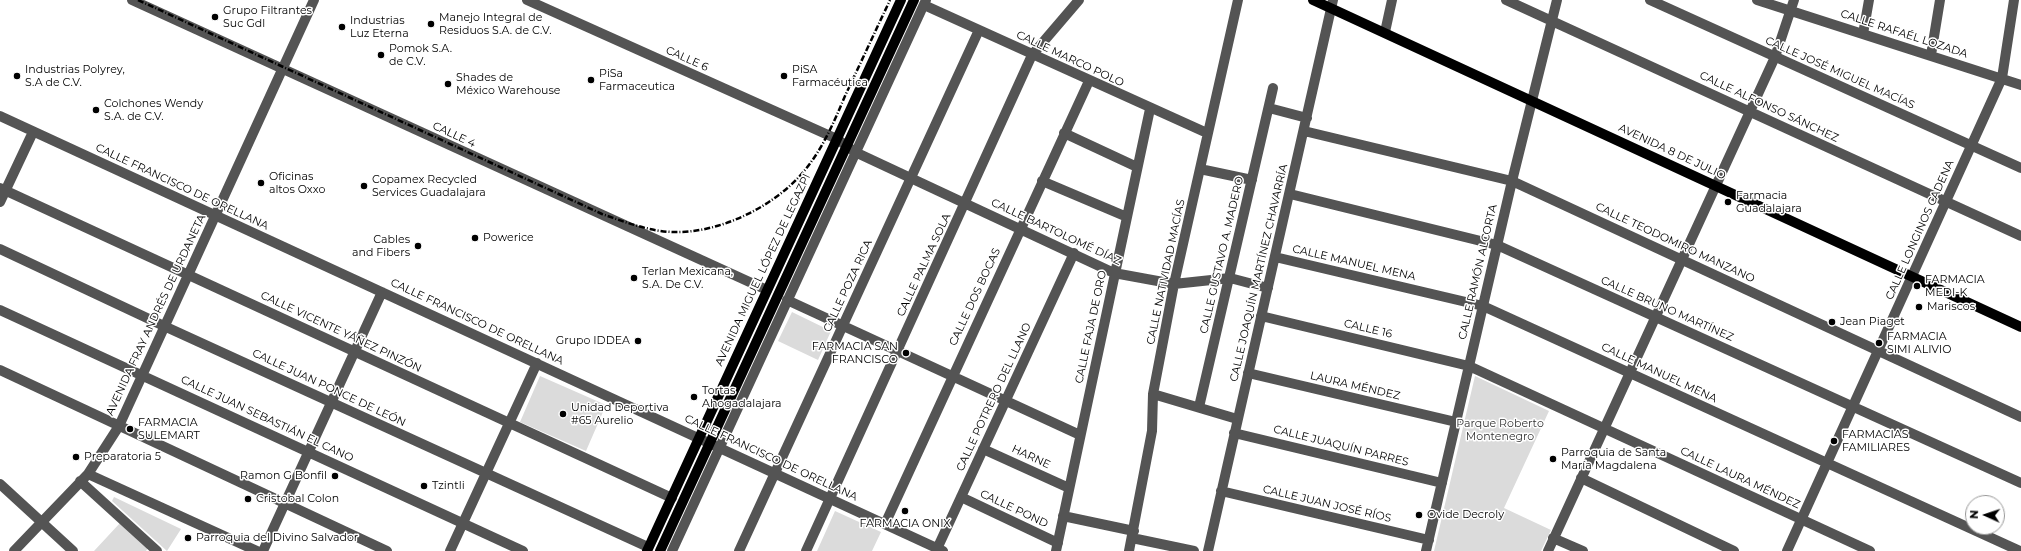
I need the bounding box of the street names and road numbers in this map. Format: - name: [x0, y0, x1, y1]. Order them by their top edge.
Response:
- street label: CALLE RAFAÉL LOZADA: [1839, 7, 1969, 61]
- street label: CALLE MARCO POLO: [1014, 28, 1126, 90]
- street label: CALLE JOSÉ MIGUEL MACÍAS: [1763, 34, 1917, 112]
- street label: CALLE 6: [664, 44, 710, 74]
- street label: CALLE ALFONSO SÁNCHEZ: [1697, 69, 1841, 145]
- street label: CALLE 4: [430, 119, 478, 151]
- street label: AVENIDA 8 DE JULIO: [1616, 121, 1728, 183]
- street label: CALLE FRANCISCO DE ORELLANA: [93, 141, 271, 233]
- street label: CALLE LONGINOS CADENA: [1883, 158, 1957, 302]
- street label: CALLE JOAQUÍN MARTÍNEZ CHAVARRÍA: [1227, 163, 1291, 383]
- street label: AVENIDA MIGUEL LÓPEZ DE LEGAZPI: [712, 172, 814, 368]
- street label: CALLE GUSTAVO A. MADERO: [1197, 175, 1247, 335]
- street label: CALLE BARTOLOMÉ DÍAZ: [989, 196, 1123, 268]
- street label: CALLE NATIVIDAD MACÍAS: [1144, 198, 1188, 346]
- street label: CALLE TEODOMIRO MANZANO: [1593, 200, 1757, 286]
- street label: CALLE RAMÓN ALCORTA: [1456, 203, 1500, 341]
- street label: CALLE PALMA SOLA: [894, 211, 954, 319]
- street label: AVENIDA FRAY ANDRÉS DE URDANETA: [103, 212, 209, 418]
- street label: CALLE POZA RICA: [821, 238, 875, 334]
- street label: CALLE MANUEL MENA: [1291, 242, 1417, 284]
- street label: CALLE DOS BOCAS: [947, 246, 1003, 348]
- street label: CALLE FAJA DE ORO: [1073, 269, 1109, 385]
- street label: CALLE BRUNO MARTÍNEZ: [1599, 274, 1735, 344]
- street label: CALLE FRANCISCO DE ORELLANA: [388, 276, 566, 368]
- street label: CALLE VICENTE YÁÑEZ PINZÓN: [258, 289, 424, 375]
- street label: CALLE 16: [1342, 317, 1394, 341]
- street label: CALLE POTRERO DEL LLANO: [954, 321, 1034, 473]
- street label: CALLE MANUEL MENA: [1599, 340, 1719, 406]
- street label: CALLE JUAN PONCE DE LEÓN: [250, 347, 408, 429]
- street label: LAURA MÉNDEZ: [1309, 369, 1401, 403]
- street label: CALLE JUAN SEBASTIÁN EL CANO: [179, 373, 355, 465]
- street label: CALLE FRANCISCO DE ORELLANA: [682, 412, 860, 504]
- street label: CALLE JUAQUÍN PARRES: [1272, 423, 1410, 469]
- street label: HARNE: [1010, 442, 1052, 472]
- street label: CALLE LAURA MÉNDEZ: [1678, 444, 1802, 512]
- street label: CALLE JUAN JOSÉ RÍOS: [1261, 483, 1393, 525]
- street label: CALLE POND: [978, 487, 1050, 531]

